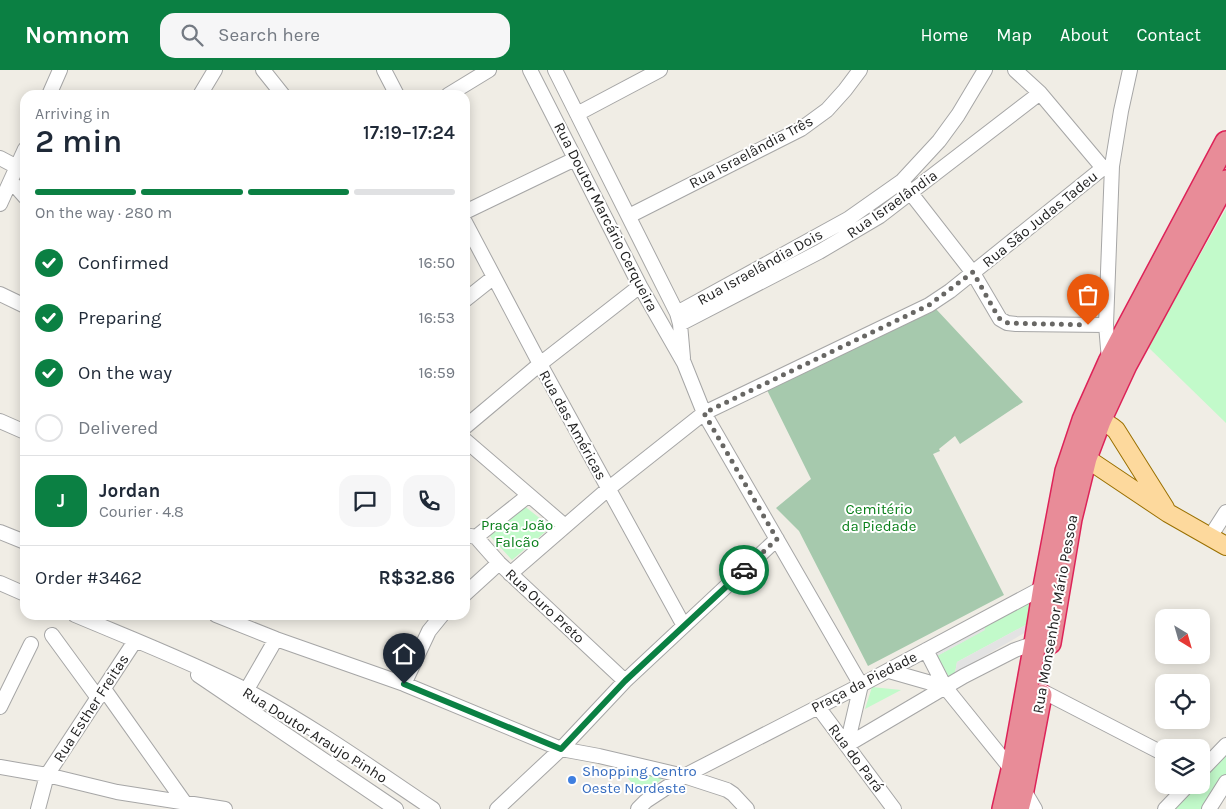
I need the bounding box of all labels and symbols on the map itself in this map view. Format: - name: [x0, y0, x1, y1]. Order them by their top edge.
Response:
- street label: Rua Israelândia Três: [686, 112, 816, 192]
- street label: Rua Doutor Marcário Cerqueira: [550, 119, 662, 315]
- street label: Rua Israelândia: [843, 166, 941, 242]
- street label: Rua São Judas Tadeu: [979, 167, 1101, 271]
- street label: Rua Israelândia Dois: [694, 225, 826, 309]
- pin: [1067, 274, 1109, 325]
- street label: Rua das Américas: [535, 367, 611, 483]
- park label: Cemitério da Piedade: [842, 500, 916, 535]
- street label: Rua Monsenhor Mário Pessoa: [1029, 513, 1081, 715]
- park label: Praça João Falcão: [481, 516, 553, 551]
- courier: [719, 545, 769, 595]
- street label: Rua Ouro Preto: [502, 565, 588, 647]
- north arrow: [1155, 609, 1210, 664]
- pin: [383, 633, 425, 684]
- street label: Praça da Piedade: [808, 648, 920, 716]
- street label: Rua Esther Freitas: [49, 651, 133, 765]
- street label: Rua Doutor Araujo Pinho: [239, 683, 391, 787]
- street label: Rua do Pará: [824, 720, 888, 796]
- place label: Shopping Centro Oeste Nordeste: [582, 762, 697, 797]
- marker: Shopping Centro Oeste Nordeste: [566, 774, 578, 786]

